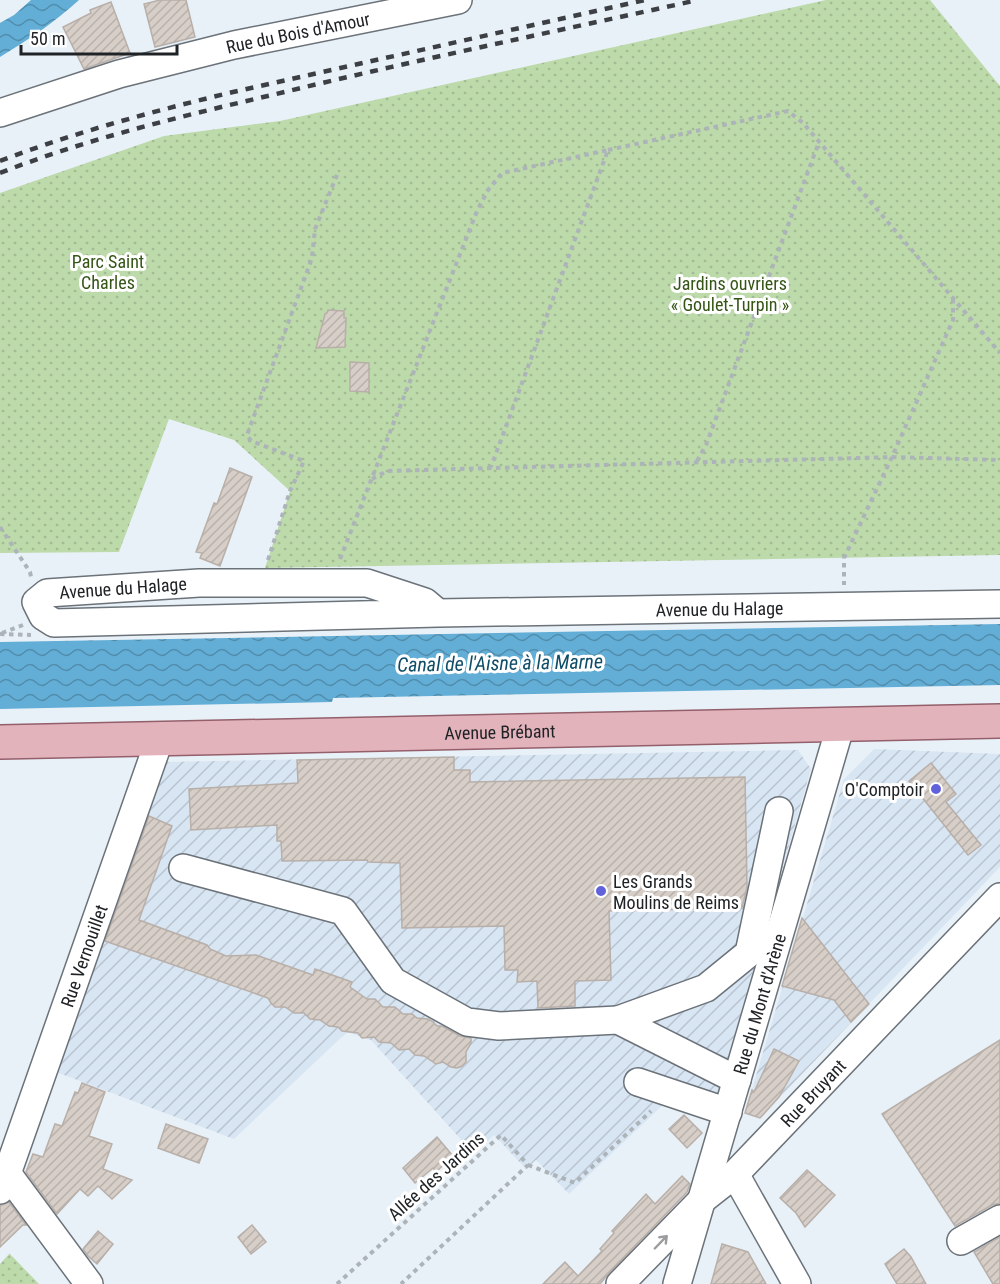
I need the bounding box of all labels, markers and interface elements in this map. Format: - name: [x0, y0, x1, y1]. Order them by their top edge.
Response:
- street label: Rue du Bois d'Amour: [224, 7, 372, 57]
- scale bar: [21, 18, 177, 56]
- text: 50 m: [30, 28, 65, 49]
- park label: Parc Saint Charles: [72, 251, 144, 293]
- park label: Jardins ouvriers « Goulet-Turpin »: [671, 273, 789, 315]
- street label: Avenue du Halage: [59, 573, 187, 603]
- street label: Avenue du Halage: [656, 597, 784, 620]
- water label: Canal de l'Aisne à la Marne: [397, 649, 603, 677]
- street label: Avenue Brébant: [444, 720, 556, 743]
- place label: O'Comptoir: [845, 779, 925, 800]
- marker: O'Comptoir: [929, 782, 943, 796]
- place label: Les Grands Moulins de Reims: [613, 871, 739, 913]
- marker: Les Grands Moulins de Reims: [594, 884, 608, 898]
- street label: Rue Vernouillet: [56, 902, 111, 1010]
- street label: Rue du Mont d'Arène: [729, 931, 790, 1077]
- street label: Rue Bruyant: [776, 1055, 850, 1131]
- street label: Allée des Jardins: [384, 1127, 488, 1225]
- one-way arrow: [654, 1235, 668, 1250]

